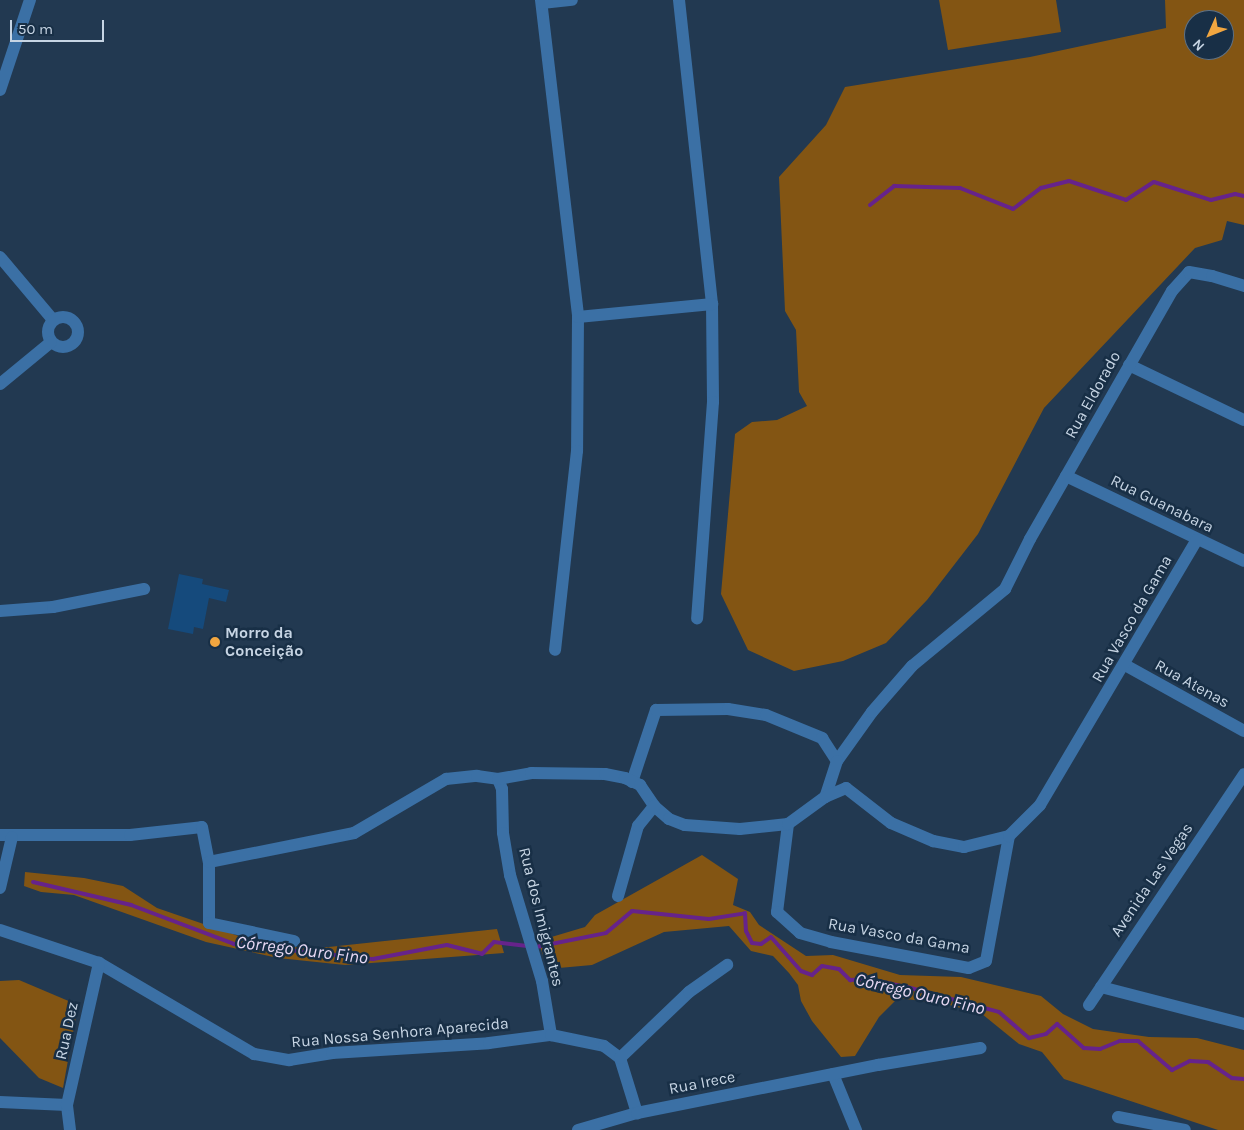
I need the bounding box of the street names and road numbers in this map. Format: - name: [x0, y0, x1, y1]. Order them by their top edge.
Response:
- street label: Rua Eldorado: [1061, 348, 1125, 442]
- street label: Rua Guanabara: [1107, 471, 1217, 537]
- street label: Rua Vasco da Gama: [1088, 552, 1176, 686]
- street label: Rua Atenas: [1151, 656, 1233, 712]
- street label: Avenida Las Vegas: [1107, 819, 1197, 941]
- street label: Rua dos Imigrantes: [514, 845, 568, 989]
- street label: Rua Vasco da Gama: [827, 914, 971, 958]
- street label: Rua Dez: [52, 1000, 82, 1062]
- street label: Rua Nossa Senhora Aparecida: [290, 1014, 510, 1052]
- street label: Rua Irece: [667, 1067, 737, 1099]

